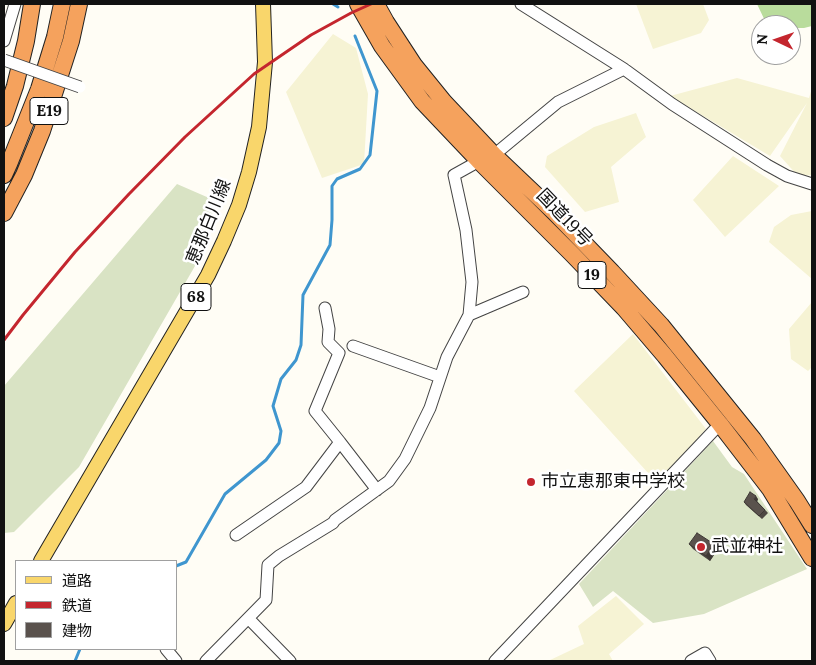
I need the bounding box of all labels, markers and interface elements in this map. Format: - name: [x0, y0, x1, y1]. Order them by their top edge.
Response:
- north arrow: [751, 15, 801, 65]
- text: N: [753, 33, 771, 45]
- road number: E19: [30, 98, 68, 124]
- street label: 恵那白川線: [182, 176, 236, 268]
- street label: 国道19号: [532, 185, 596, 251]
- road number: 19: [578, 262, 606, 288]
- road number: 68: [181, 284, 211, 310]
- place label: 市立恵那東中学校: [541, 471, 685, 493]
- marker: 市立恵那東中学校: [525, 476, 537, 488]
- place label: 武並神社: [711, 536, 783, 558]
- marker: 武並神社: [695, 541, 707, 553]
- legend: [15, 560, 178, 650]
- text: 道路: [62, 571, 92, 590]
- text: 鉄道: [62, 596, 92, 615]
- text: 建物: [62, 621, 92, 640]

